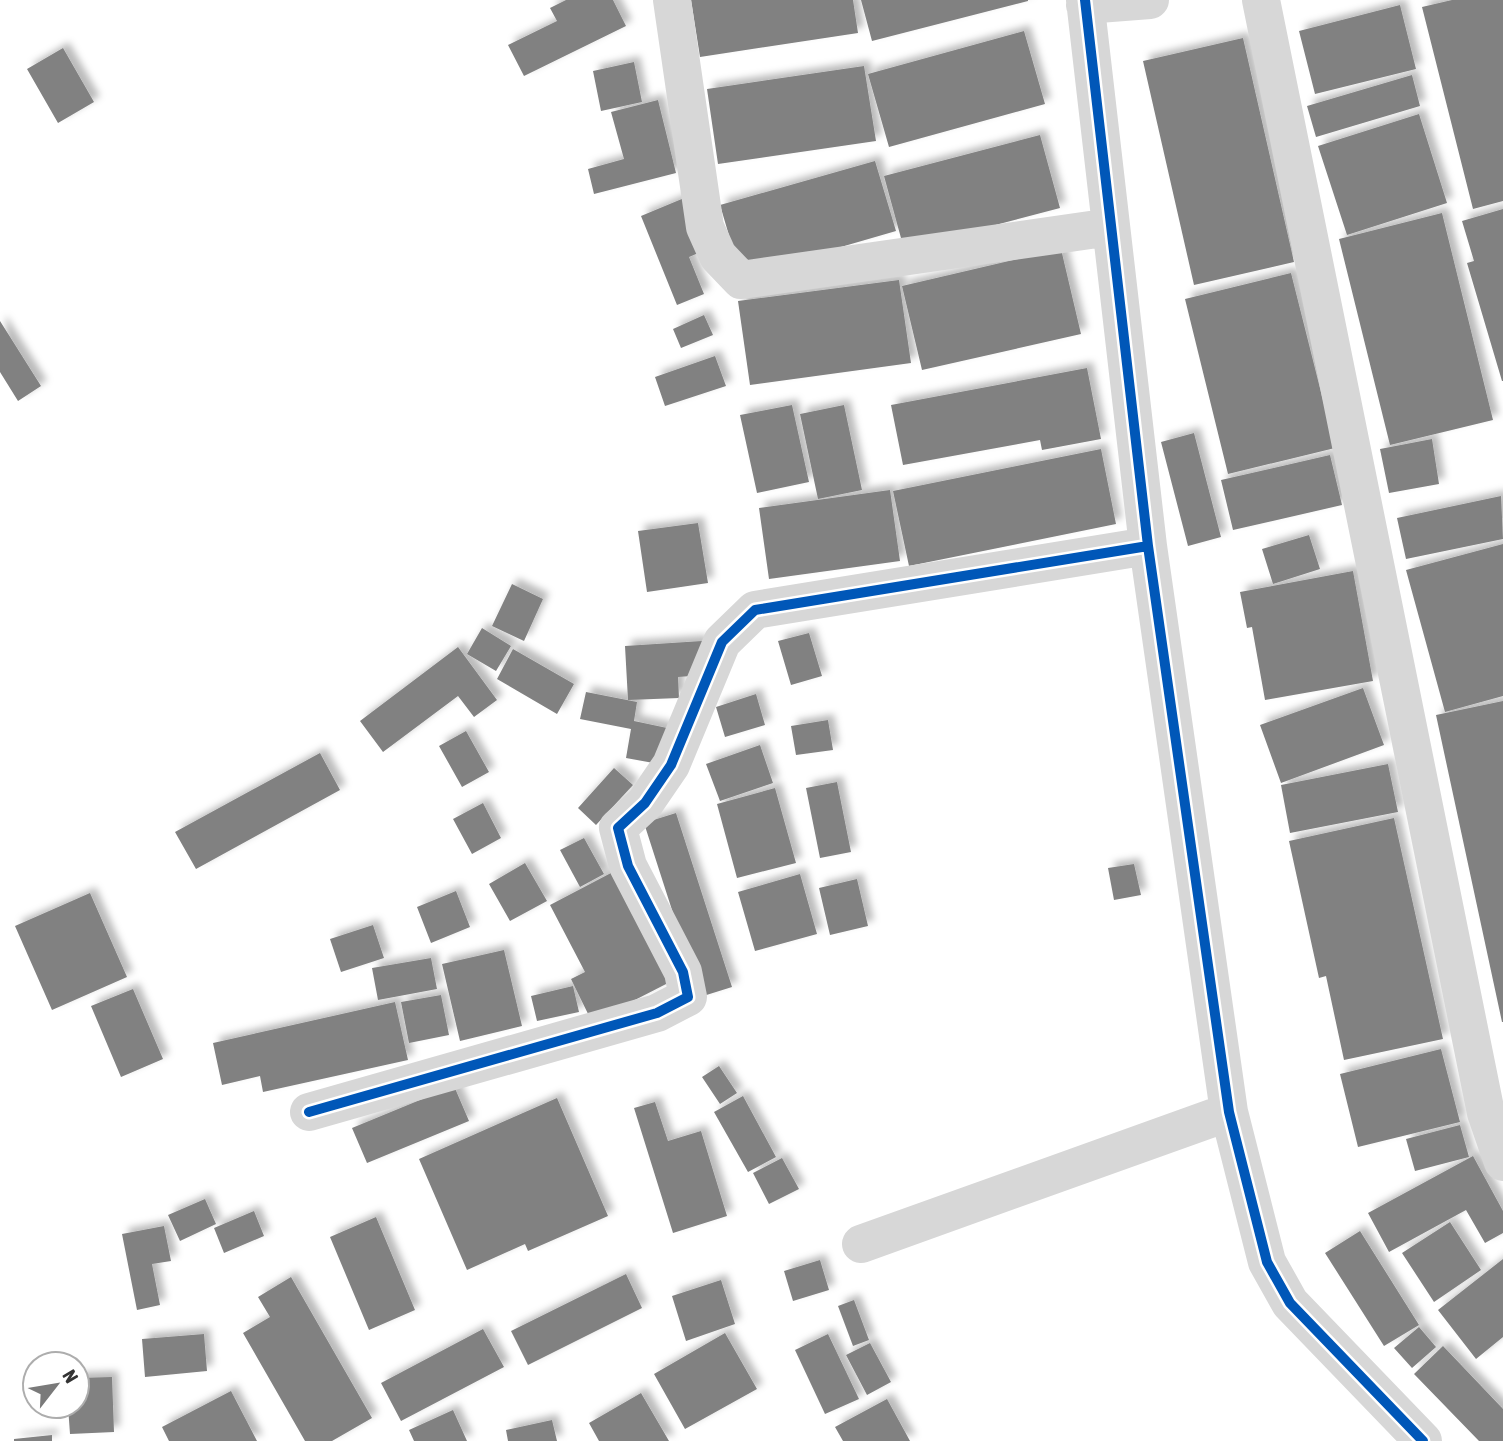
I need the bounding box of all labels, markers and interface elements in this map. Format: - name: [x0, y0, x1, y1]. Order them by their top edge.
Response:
- north arrow: [21, 1350, 91, 1420]
- text: N: [58, 1366, 83, 1387]

